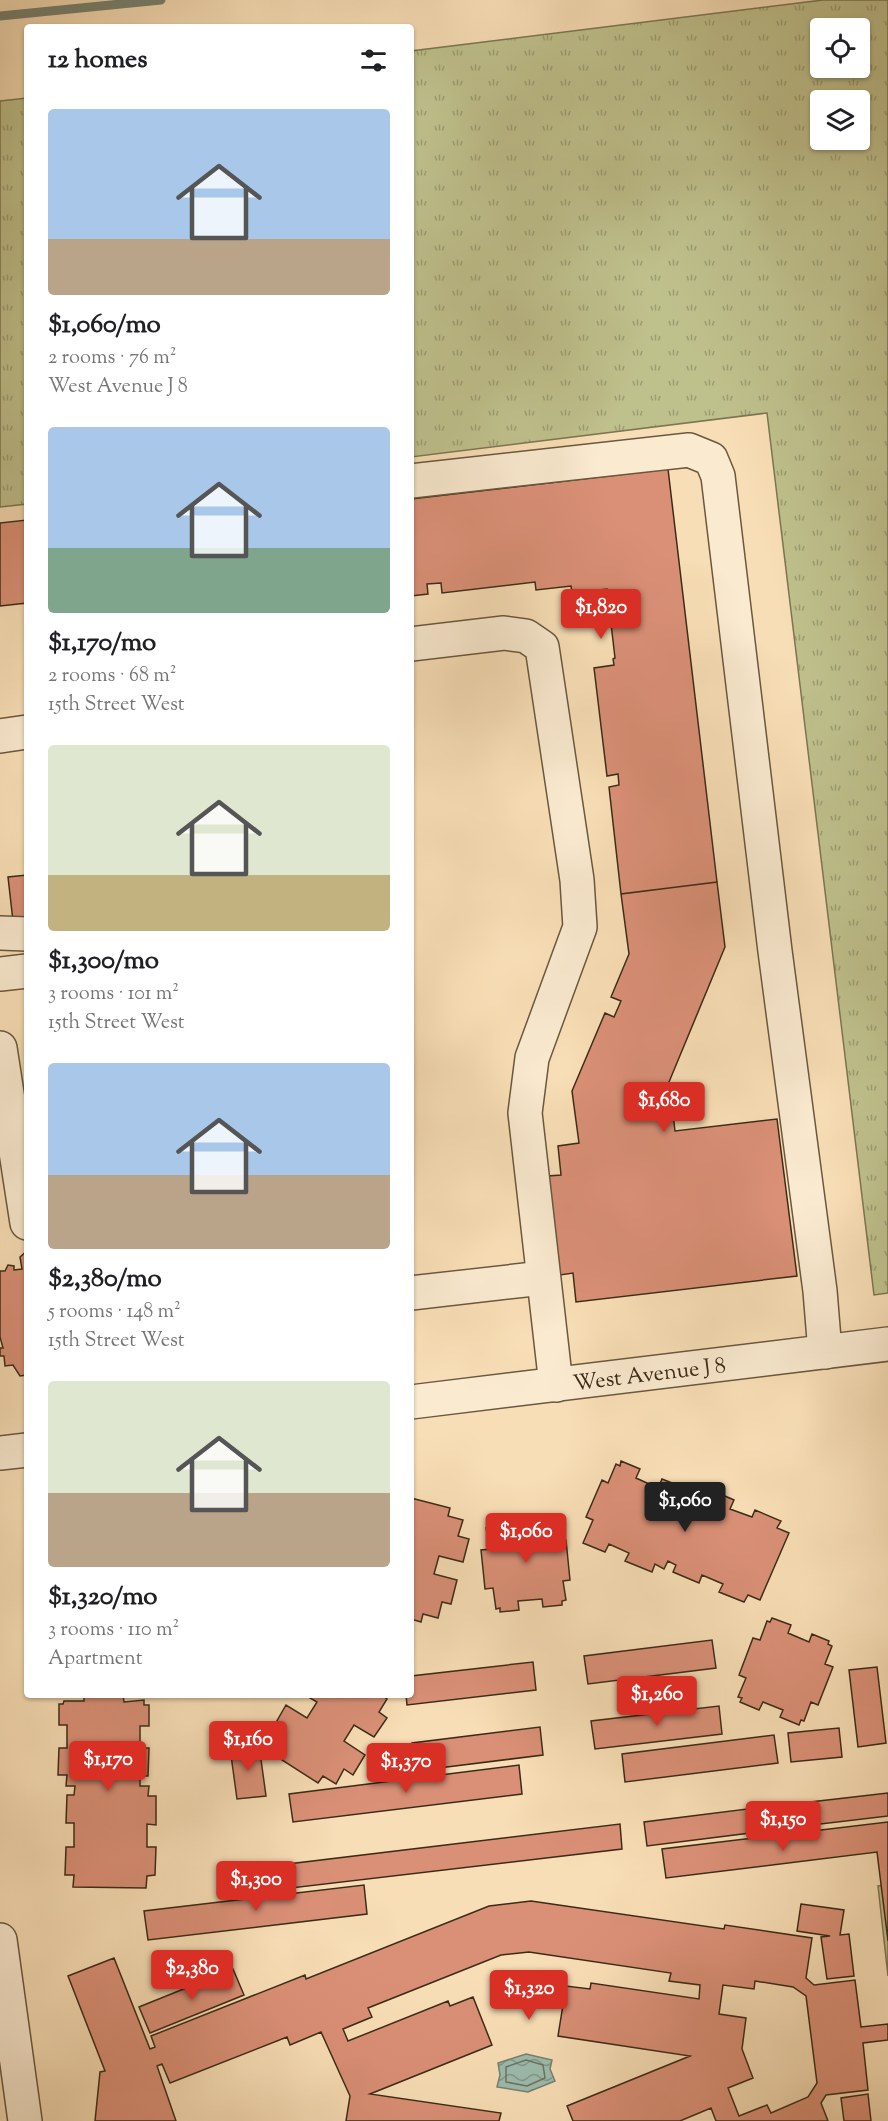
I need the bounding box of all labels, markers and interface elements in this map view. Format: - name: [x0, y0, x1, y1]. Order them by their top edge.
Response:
- map controls: [810, 18, 870, 150]
- button: locate: [810, 18, 870, 78]
- text: 12 homes: [48, 42, 147, 79]
- icon: filters: [357, 44, 390, 77]
- button: layers: [810, 90, 870, 150]
- icon: home: [165, 148, 273, 256]
- text: $1,060/mo: [48, 307, 161, 344]
- text: 2 rooms · 76 m²: [48, 344, 176, 373]
- text: West Avenue J 8: [48, 373, 188, 402]
- icon: home: [165, 466, 273, 574]
- pin: $1,820: [552, 589, 650, 640]
- text: $1,820: [575, 594, 627, 623]
- text: $1,170/mo: [48, 625, 156, 662]
- text: 2 rooms · 68 m²: [48, 662, 176, 691]
- text: 15th Street West: [48, 691, 185, 720]
- icon: home: [165, 784, 273, 892]
- text: $1,300/mo: [48, 943, 159, 980]
- text: 3 rooms · 101 m²: [48, 980, 179, 1009]
- text: 15th Street West: [48, 1009, 185, 1038]
- pin: $1,680: [615, 1082, 713, 1133]
- text: $1,680: [638, 1087, 690, 1116]
- icon: home: [165, 1102, 273, 1210]
- text: $2,380/mo: [48, 1261, 162, 1298]
- text: 5 rooms · 148 m²: [48, 1298, 181, 1327]
- text: 15th Street West: [48, 1327, 185, 1356]
- street label: West Avenue J 8: [571, 1351, 728, 1401]
- icon: home: [165, 1420, 273, 1528]
- pin: $1,060: [636, 1482, 734, 1533]
- text: $1,060: [659, 1487, 711, 1516]
- pin: $1,060: [477, 1513, 575, 1564]
- text: $1,060: [500, 1518, 552, 1547]
- text: $1,320/mo: [48, 1579, 158, 1616]
- text: 3 rooms · 110 m²: [48, 1616, 179, 1645]
- text: Apartment: [48, 1645, 143, 1674]
- pin: $1,260: [608, 1676, 706, 1727]
- text: $1,260: [631, 1681, 683, 1710]
- pin: $1,160: [199, 1721, 297, 1772]
- text: $1,160: [223, 1726, 273, 1755]
- pin: $1,170: [59, 1741, 157, 1792]
- pin: $1,370: [357, 1743, 455, 1794]
- text: $1,170: [83, 1746, 133, 1775]
- text: $1,370: [381, 1748, 431, 1777]
- pin: $1,150: [734, 1801, 832, 1852]
- text: $1,150: [760, 1806, 806, 1835]
- pin: $1,300: [207, 1861, 305, 1912]
- text: $1,300: [230, 1866, 282, 1895]
- pin: $2,380: [143, 1950, 241, 2001]
- text: $2,380: [165, 1955, 219, 1984]
- pin: $1,320: [480, 1970, 578, 2021]
- text: $1,320: [504, 1975, 554, 2004]

